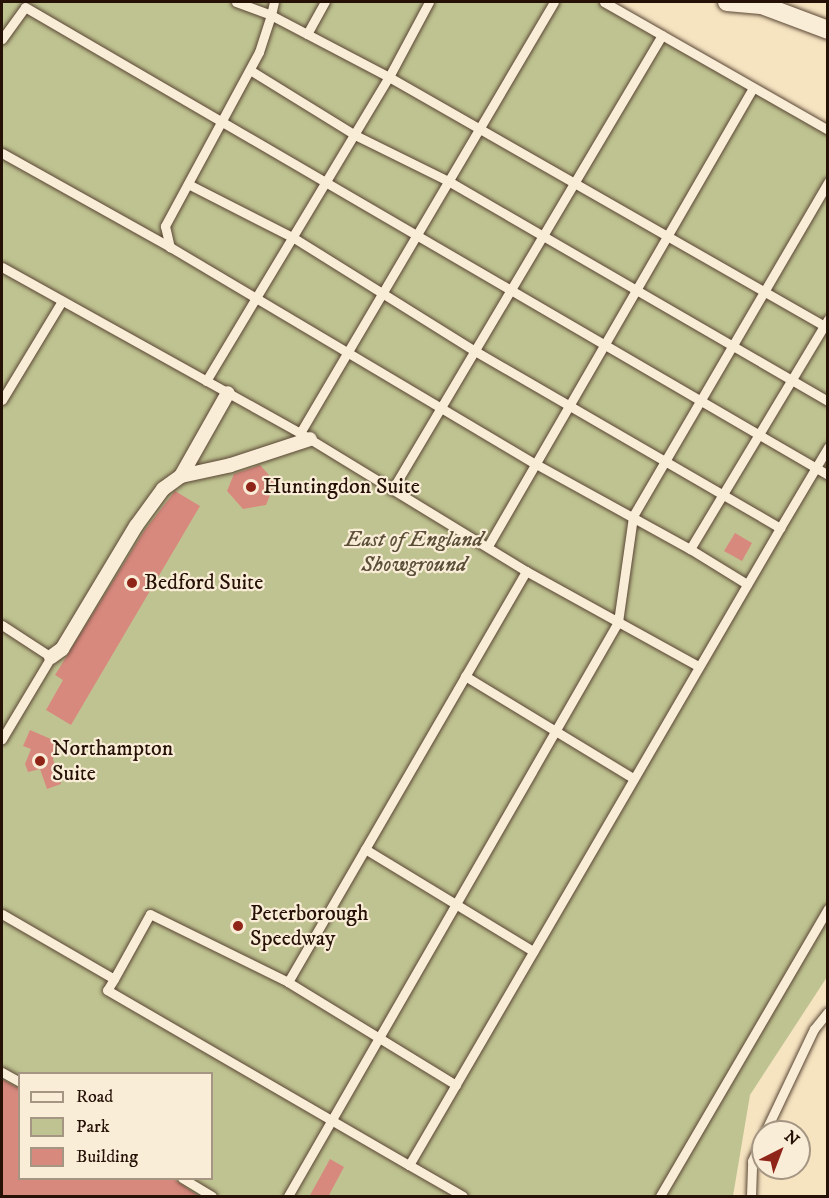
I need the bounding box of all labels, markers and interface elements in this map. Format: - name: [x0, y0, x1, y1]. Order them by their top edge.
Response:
- place label: Huntingdon Suite: [263, 474, 420, 500]
- marker: Huntingdon Suite: [244, 480, 258, 494]
- park label: East of England Showground: [345, 526, 483, 578]
- place label: Bedford Suite: [144, 570, 263, 596]
- marker: Bedford Suite: [125, 576, 139, 590]
- place label: Northampton Suite: [52, 735, 173, 786]
- marker: Northampton Suite: [33, 754, 47, 768]
- place label: Peterborough Speedway: [250, 900, 369, 951]
- marker: Peterborough Speedway: [231, 919, 245, 933]
- legend: [18, 1072, 213, 1180]
- text: Road: [76, 1086, 113, 1108]
- text: Park: [76, 1116, 110, 1138]
- north arrow: [751, 1120, 811, 1180]
- text: N: [780, 1126, 803, 1150]
- text: Building: [76, 1146, 138, 1168]

